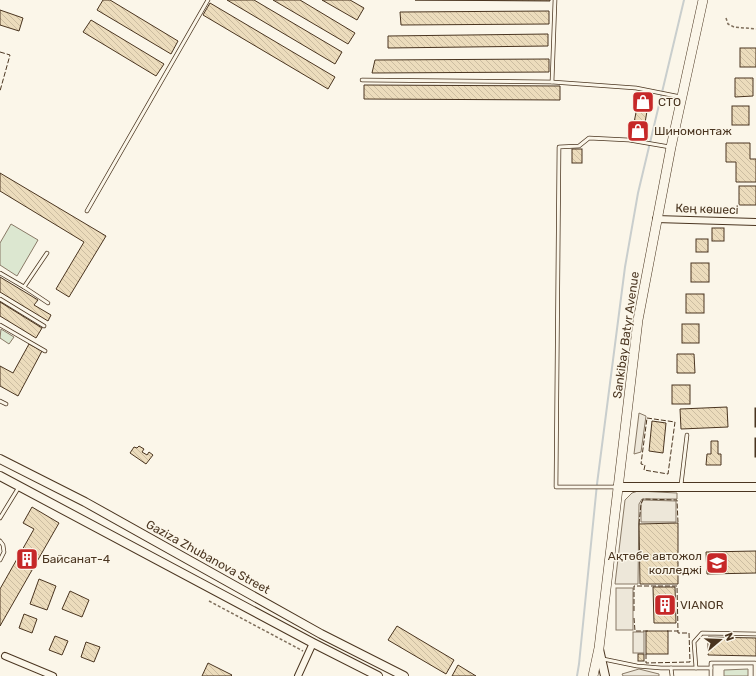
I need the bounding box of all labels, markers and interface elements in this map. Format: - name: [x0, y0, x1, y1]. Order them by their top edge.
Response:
- shop icon: СТО: [630, 89, 656, 115]
- place label: СТО: [658, 95, 681, 109]
- shop icon: Шиномонтаж: [625, 118, 651, 144]
- place label: Шиномонтаж: [654, 124, 732, 138]
- street label: Кең көшесі: [675, 201, 739, 217]
- street label: Sankibay Batyr Avenue: [610, 270, 642, 399]
- street label: Gaziza Zhubanova Street: [144, 517, 273, 597]
- building icon: Байсанат-4: [14, 546, 40, 572]
- place label: Ақтөбе автожол колледжі: [608, 549, 702, 577]
- school or university icon: Ақтөбе автожол колледжі: [704, 550, 730, 576]
- place label: Байсанат-4: [42, 552, 111, 566]
- building icon: VIANOR: [652, 592, 678, 618]
- place label: VIANOR: [680, 598, 724, 612]
- north arrow: [700, 620, 740, 660]
- text: N: [722, 631, 736, 643]

